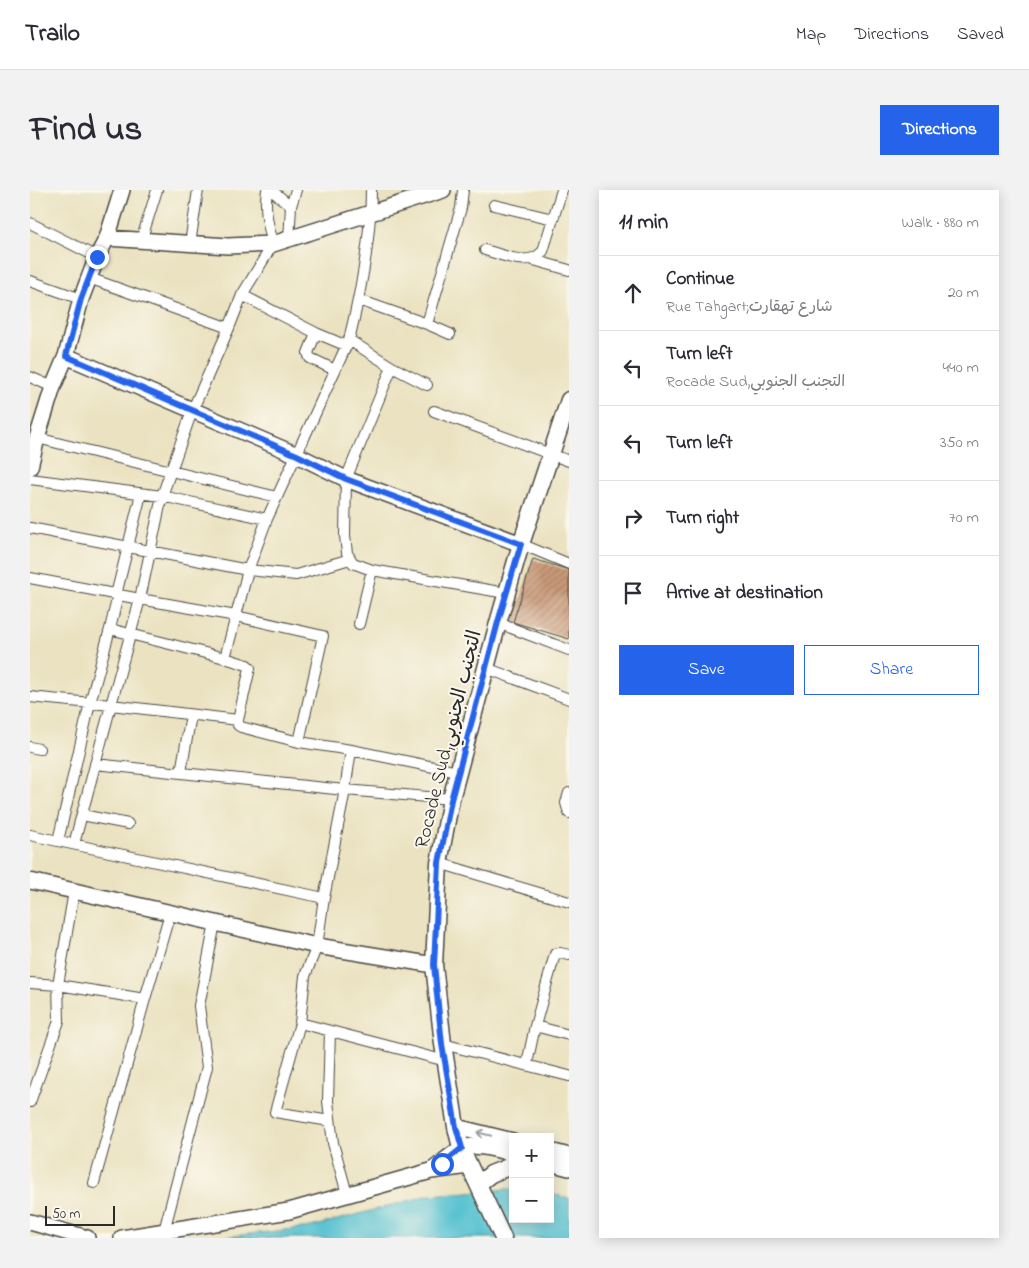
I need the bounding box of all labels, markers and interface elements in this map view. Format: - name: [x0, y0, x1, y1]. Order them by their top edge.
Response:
- text: Trailo: [25, 17, 80, 52]
- text: Map: [796, 22, 826, 48]
- text: Directions: [854, 22, 929, 48]
- text: Saved: [957, 22, 1004, 48]
- text: Find us: [30, 105, 142, 156]
- button: Directions: [880, 105, 999, 155]
- text: 11 min: [619, 208, 668, 238]
- text: Walk · 880 m: [902, 211, 979, 235]
- route end: [86, 246, 109, 269]
- text: Continue: [666, 266, 734, 293]
- icon: ahead: [619, 279, 647, 307]
- text: 20 m: [948, 281, 979, 305]
- text: Rue Tahgart;شارع تهقارت: [666, 295, 833, 319]
- text: Turn left: [666, 341, 733, 368]
- icon: left: [619, 354, 647, 382]
- text: 440 m: [942, 356, 979, 380]
- text: Rocade Sud,التجنب الجنوبي: [666, 370, 845, 394]
- icon: left: [619, 429, 647, 457]
- text: Turn left: [666, 430, 733, 457]
- text: 350 m: [940, 431, 979, 455]
- icon: right: [619, 504, 647, 532]
- text: Turn right: [666, 505, 739, 532]
- text: 70 m: [949, 506, 979, 530]
- icon: arrive: [619, 579, 647, 607]
- text: Arrive at destination: [666, 580, 823, 607]
- street label: Rocade Sud,التجنب الجنوبي: [408, 627, 492, 852]
- button: Save: [619, 645, 794, 695]
- button: Share: [804, 645, 979, 695]
- one-way arrow: [477, 1129, 493, 1138]
- map controls: [509, 1133, 554, 1223]
- button: +: [509, 1133, 554, 1178]
- route start: [431, 1153, 454, 1176]
- button: −: [509, 1178, 554, 1223]
- scale bar: [45, 1203, 115, 1226]
- text: 50 m: [52, 1204, 80, 1225]

